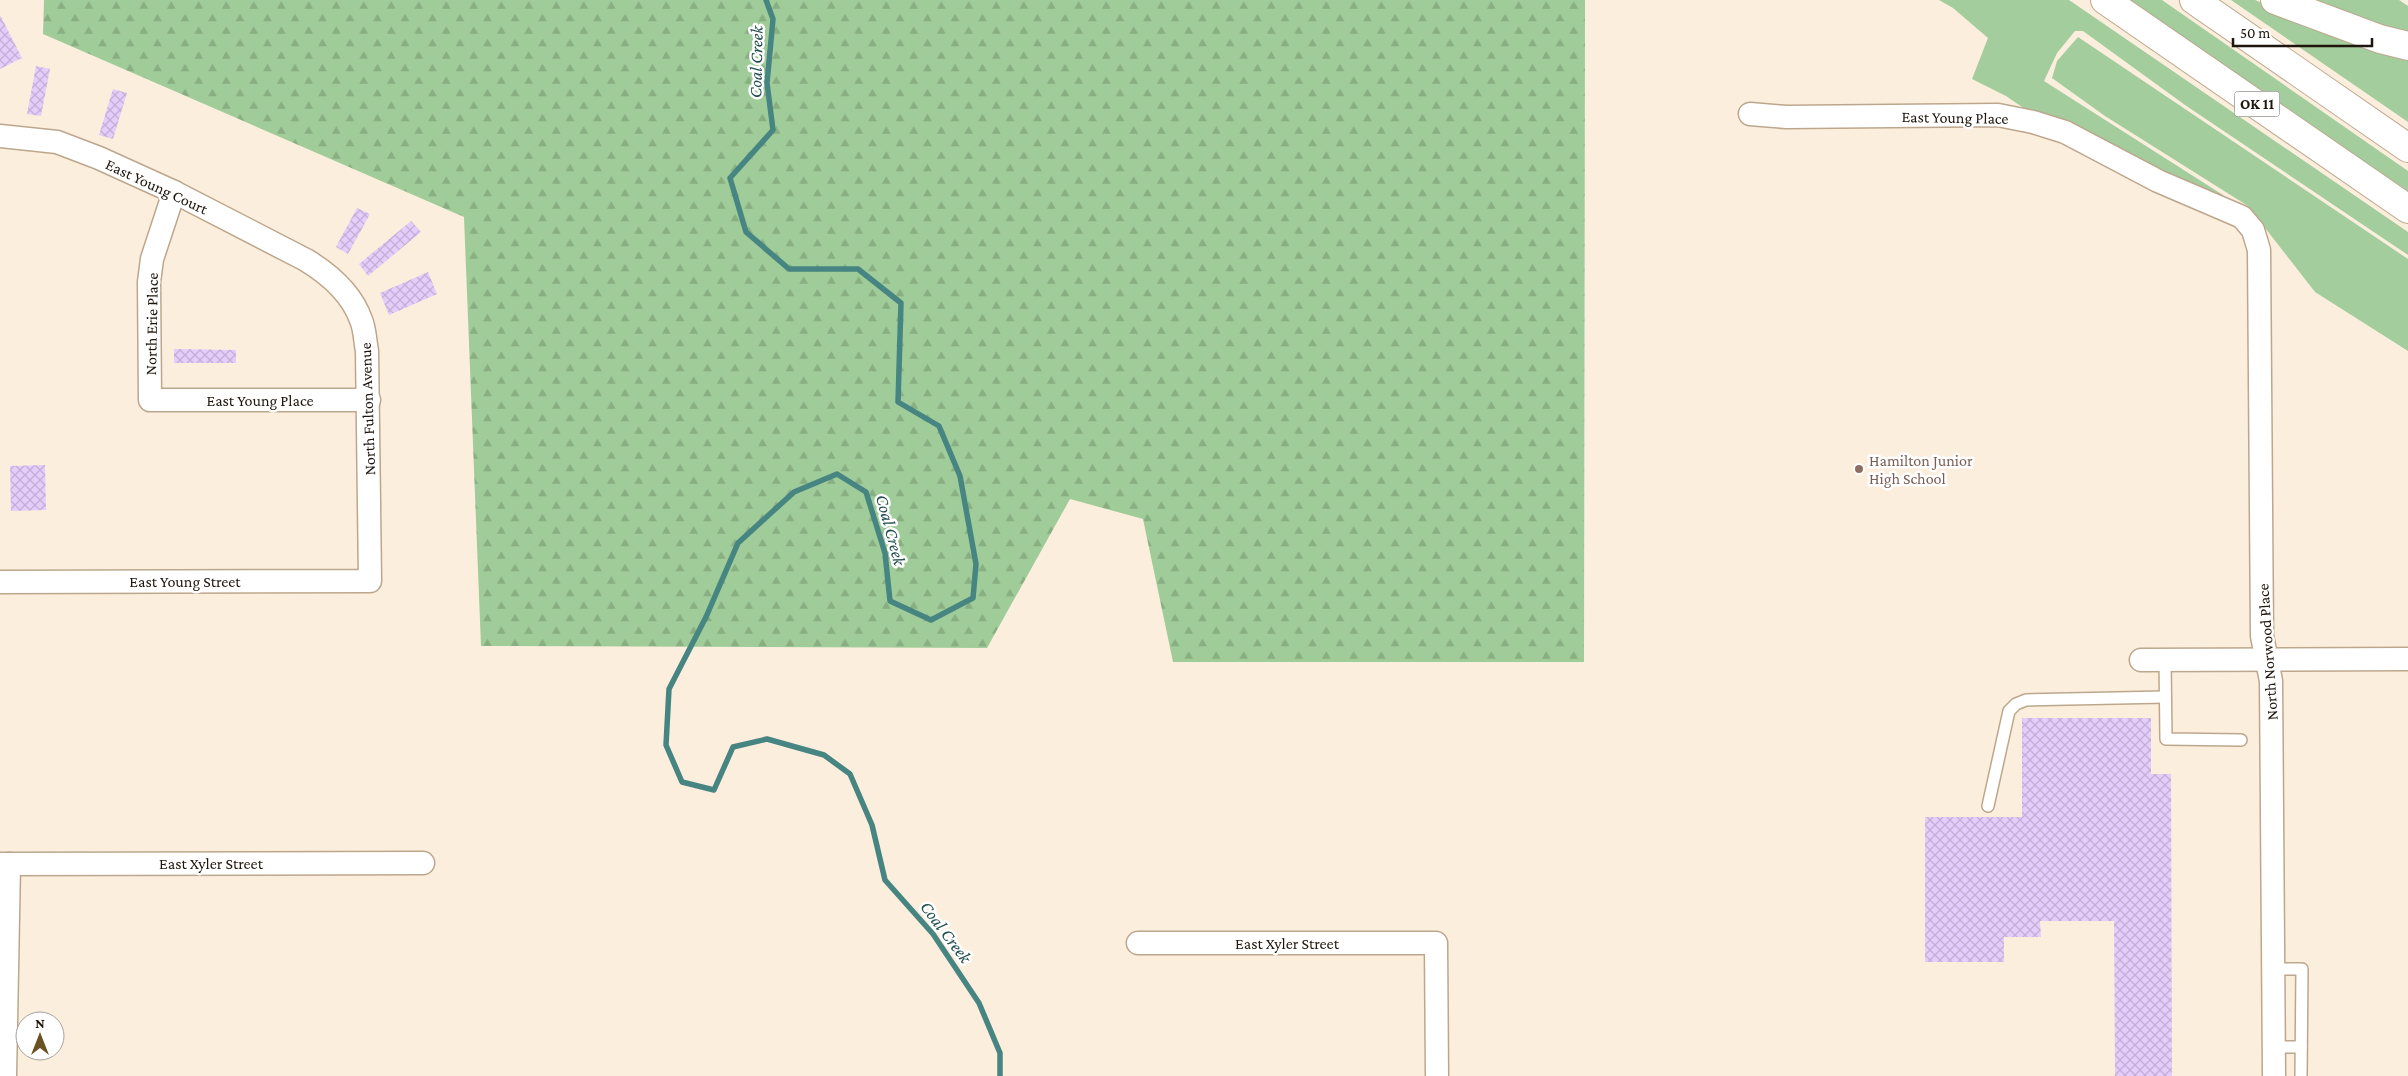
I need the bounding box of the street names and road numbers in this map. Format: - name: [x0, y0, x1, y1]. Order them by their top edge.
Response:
- road number: OK 11: [2234, 92, 2280, 116]
- street label: East Young Place: [1901, 108, 2009, 128]
- street label: East Young Court: [103, 155, 211, 219]
- street label: North Erie Place: [142, 272, 161, 376]
- street label: North Fulton Avenue: [357, 342, 378, 476]
- street label: East Young Place: [206, 392, 314, 410]
- street label: East Young Street: [129, 573, 241, 591]
- street label: North Norwood Place: [2254, 583, 2281, 721]
- street label: East Xyler Street: [159, 855, 264, 873]
- street label: East Xyler Street: [1235, 935, 1340, 953]

